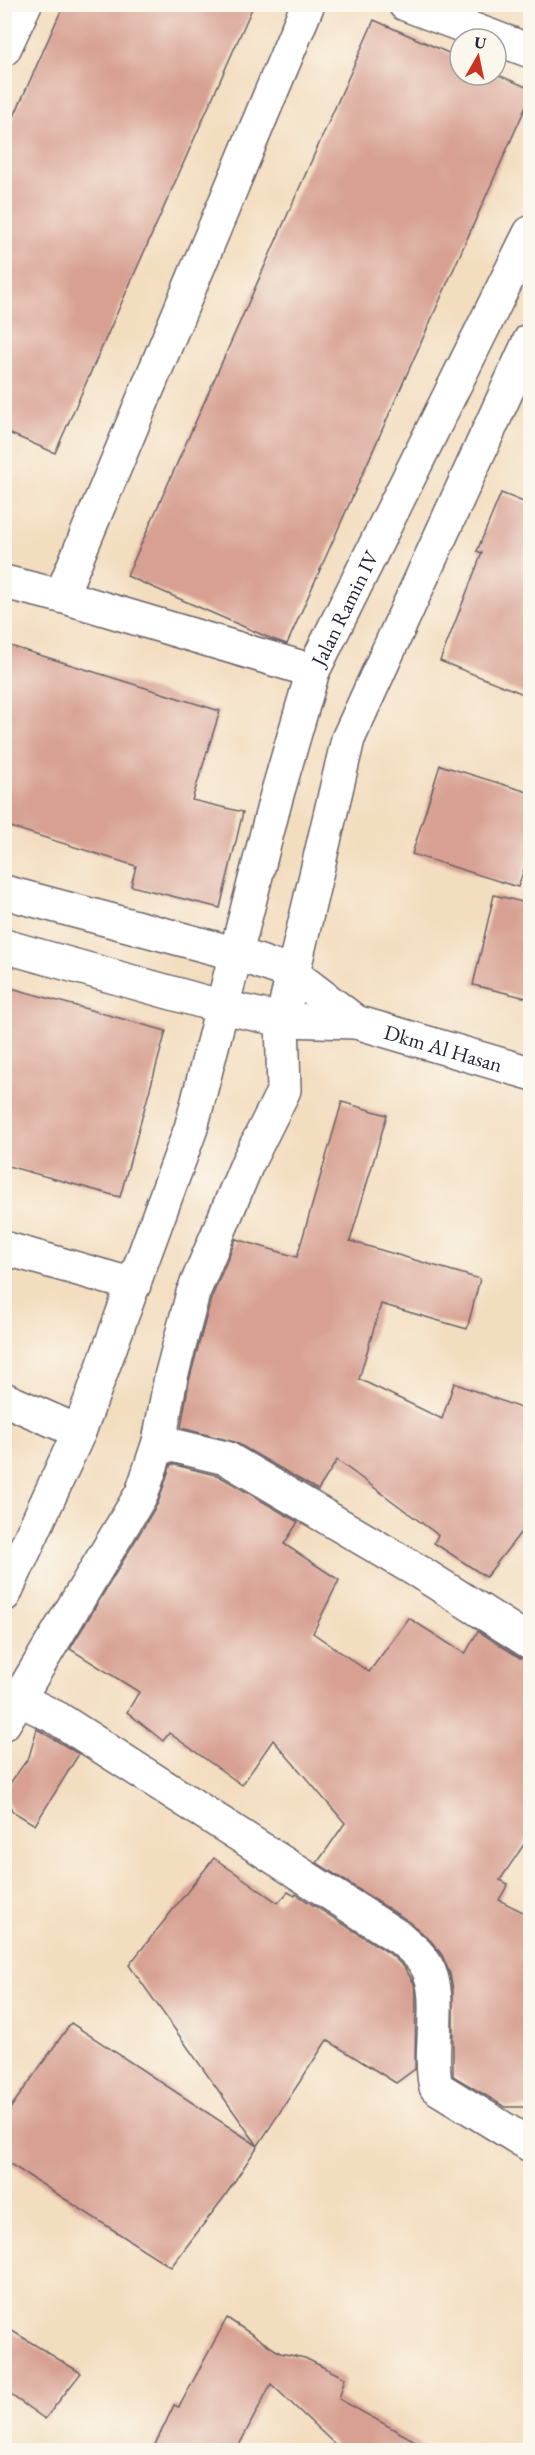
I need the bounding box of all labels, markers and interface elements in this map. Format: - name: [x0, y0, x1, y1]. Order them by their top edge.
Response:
- north arrow: [448, 27, 508, 87]
- text: U: [473, 31, 488, 54]
- street label: Jalan Ramin IV: [303, 545, 385, 672]
- street label: Dkm Al Hasan: [381, 1018, 506, 1078]

